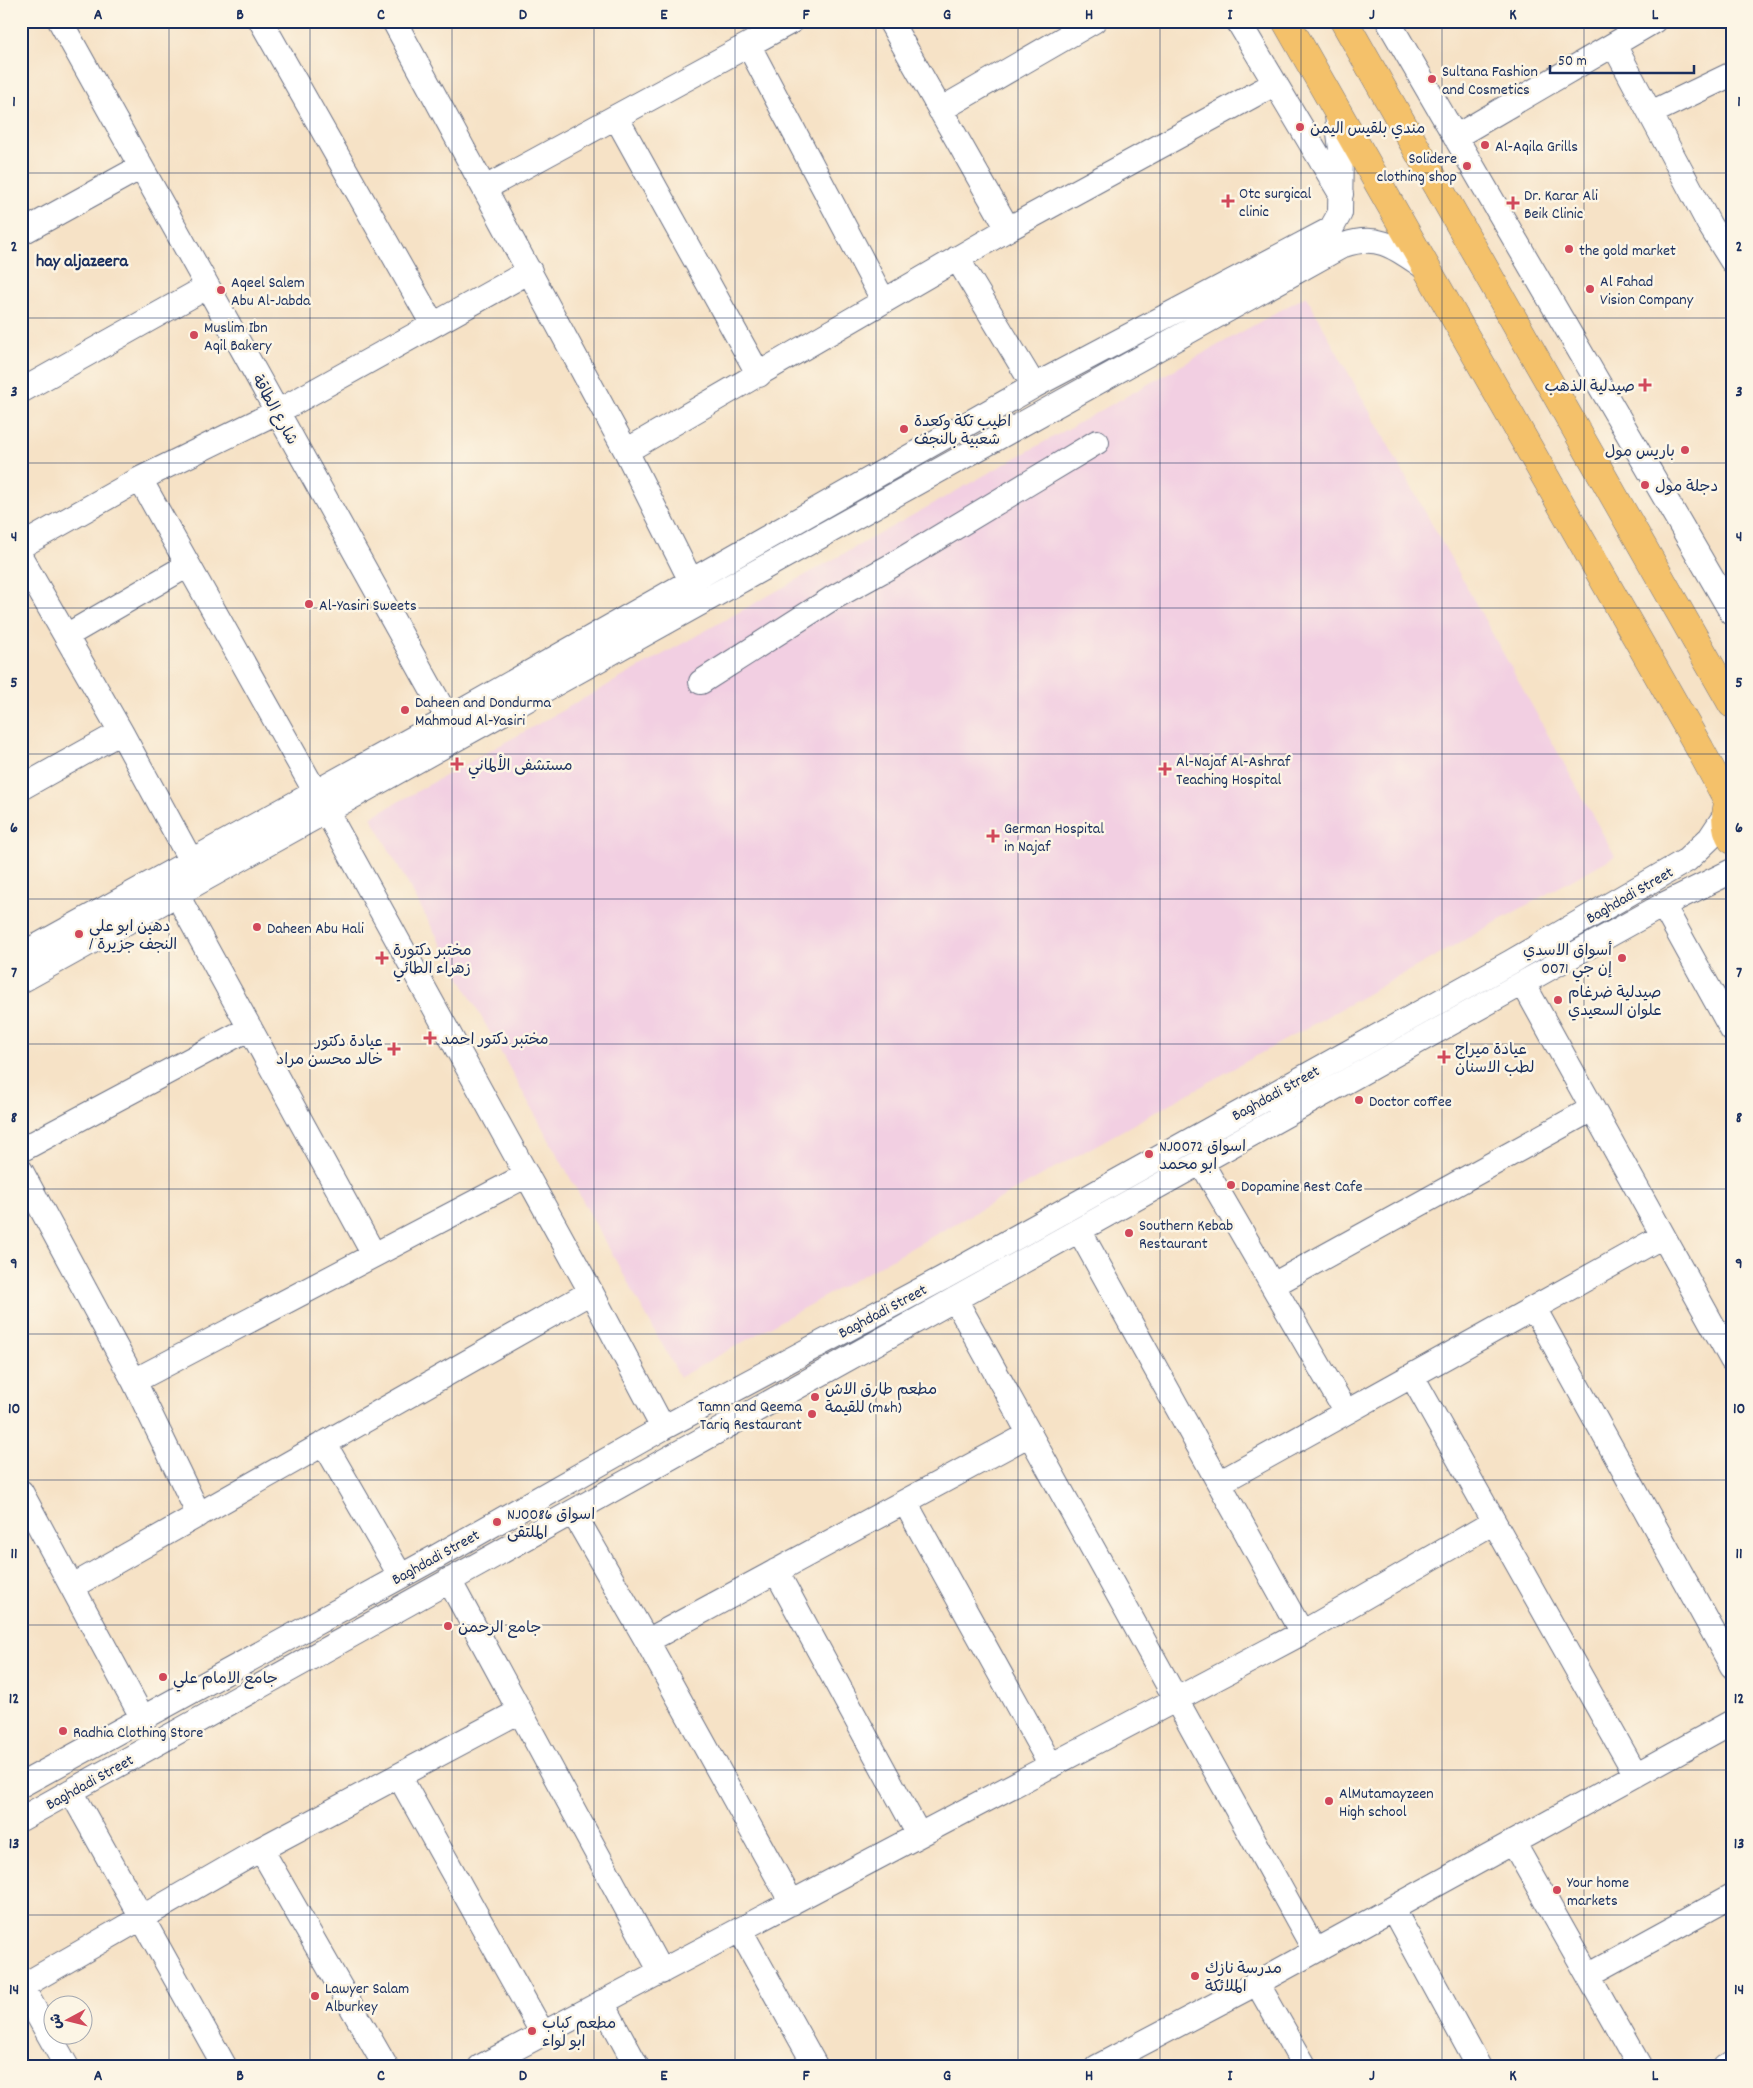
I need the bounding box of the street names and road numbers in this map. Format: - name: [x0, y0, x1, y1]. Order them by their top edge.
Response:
- street label: شارع الطاقة: [245, 371, 303, 450]
- street label: Baghdadi Street: [1582, 862, 1678, 930]
- street label: Baghdadi Street: [1228, 1060, 1324, 1128]
- street label: Baghdadi Street: [835, 1279, 932, 1345]
- street label: Baghdadi Street: [388, 1524, 484, 1592]
- street label: Baghdadi Street: [42, 1749, 138, 1817]

